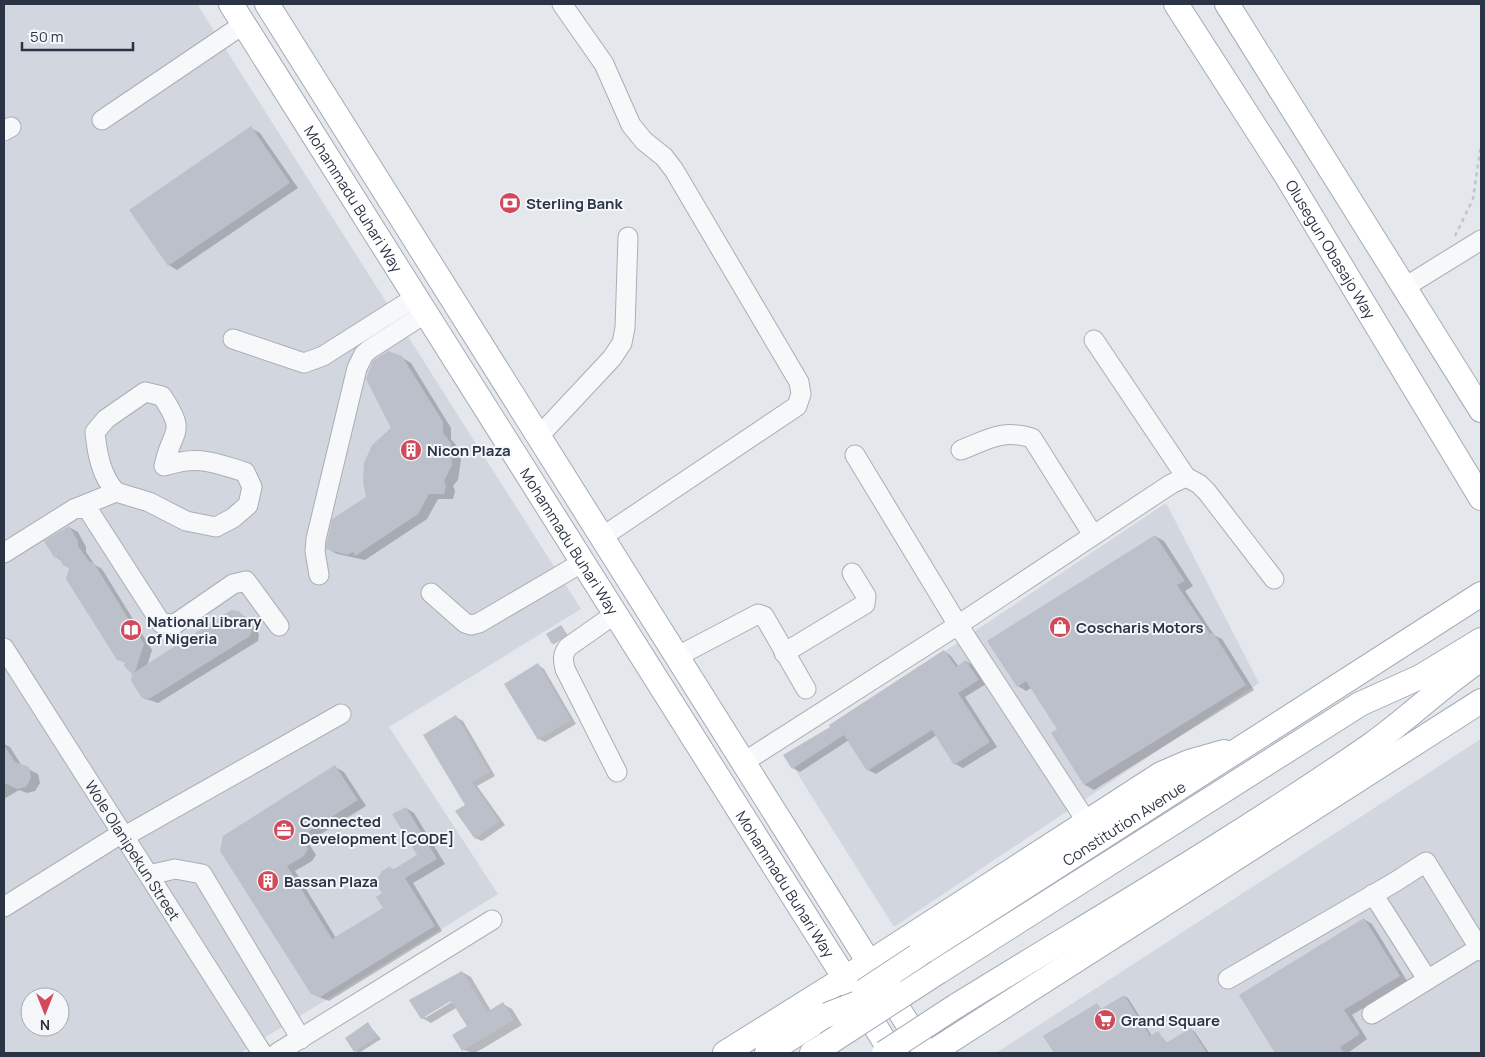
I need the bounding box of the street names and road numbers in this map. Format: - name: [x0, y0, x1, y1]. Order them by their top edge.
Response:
- street label: Mohammadu Buhari Way: [299, 121, 408, 276]
- street label: Olusegun Obasajo Way: [1281, 176, 1381, 323]
- street label: Mohammadu Buhari Way: [515, 464, 624, 619]
- street label: Wole Olanipekun Street: [80, 776, 185, 925]
- street label: Constitution Avenue: [1058, 776, 1190, 870]
- street label: Mohammadu Buhari Way: [731, 806, 840, 961]

